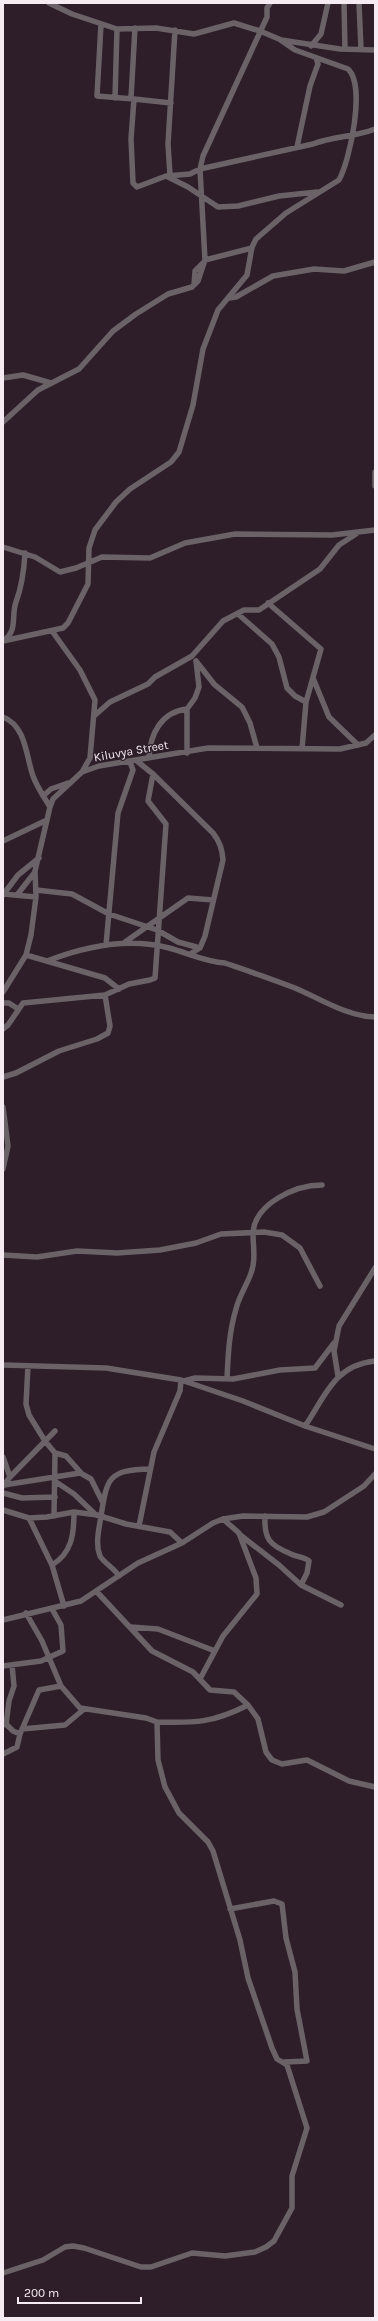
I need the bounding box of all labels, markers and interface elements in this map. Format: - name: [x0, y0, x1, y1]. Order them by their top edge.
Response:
- street label: Kiluvya Street: [93, 737, 170, 764]
- scale bar: [18, 2279, 141, 2305]
- text: 200 m: [24, 2286, 59, 2300]

